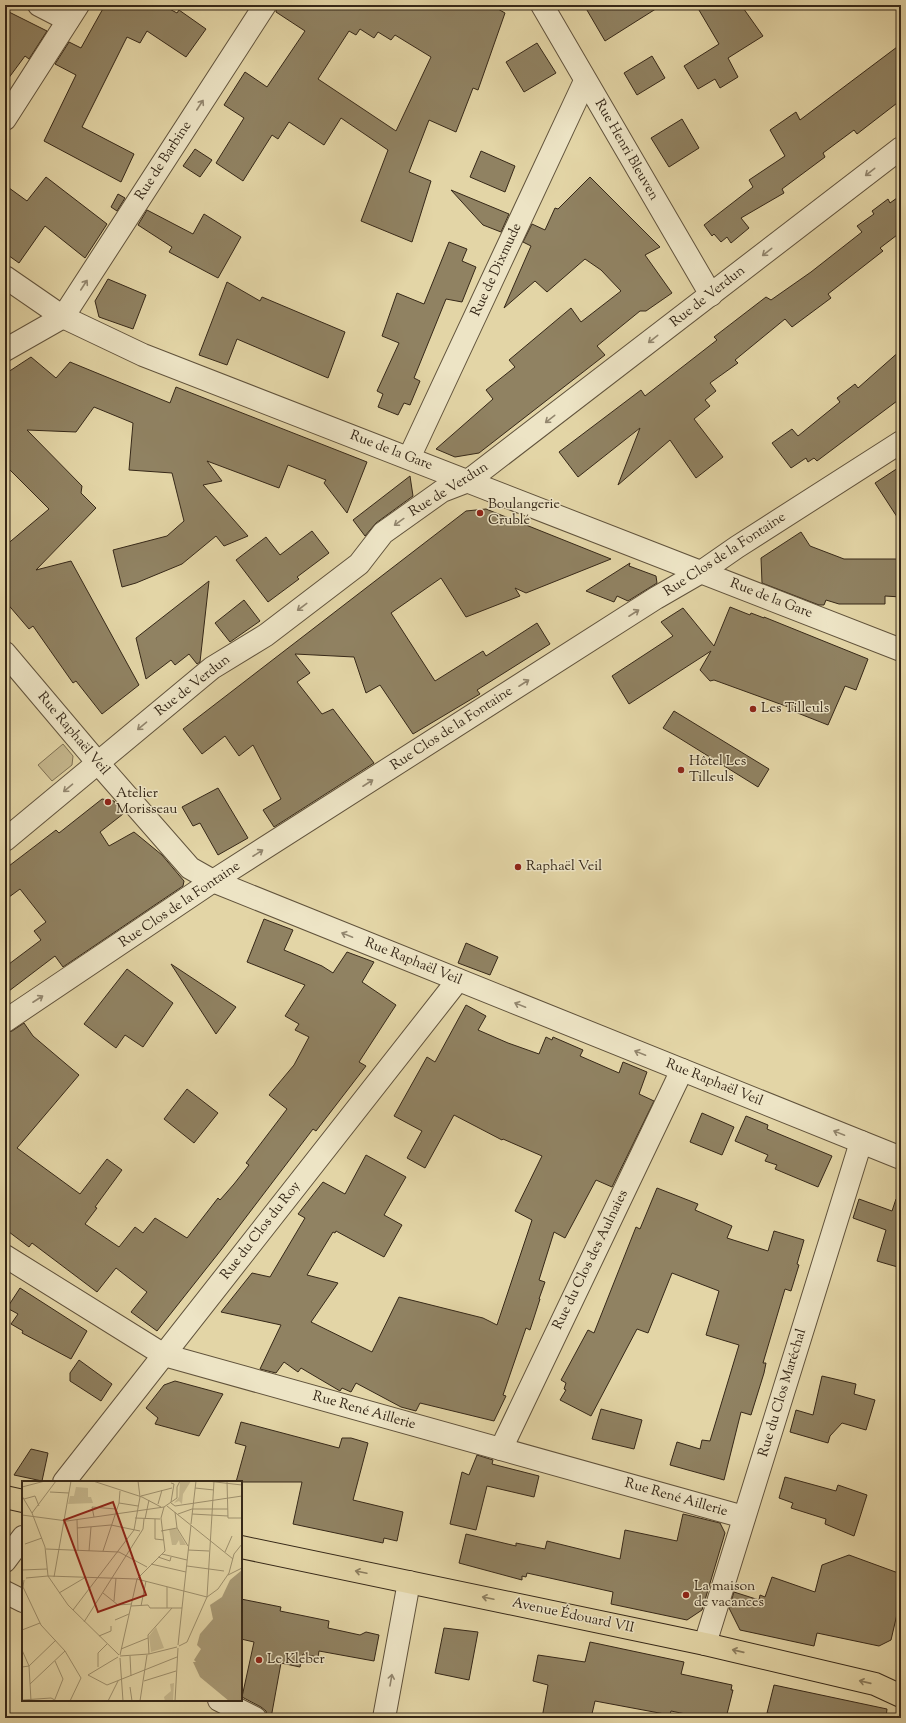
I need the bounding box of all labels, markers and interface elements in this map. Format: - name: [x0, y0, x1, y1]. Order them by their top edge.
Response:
- street label: Rue Henri Bleuven: [589, 96, 663, 204]
- one-way arrow: [196, 100, 204, 111]
- street label: Rue de Barbine: [131, 117, 197, 205]
- one-way arrow: [865, 168, 876, 177]
- street label: Rue de Dixmude: [467, 220, 527, 320]
- one-way arrow: [762, 247, 773, 256]
- street label: Rue de Verdun: [666, 261, 750, 333]
- one-way arrow: [80, 279, 88, 290]
- one-way arrow: [648, 335, 659, 344]
- one-way arrow: [545, 414, 556, 423]
- street label: Rue de la Gare: [347, 426, 435, 476]
- street label: Rue de Verdun: [405, 458, 493, 522]
- place label: Boulangerie Crublé: [488, 495, 560, 531]
- marker: Boulangerie Crublé: [475, 508, 485, 518]
- street label: Rue Clos de la Fontaine: [660, 508, 790, 602]
- one-way arrow: [394, 518, 405, 526]
- street label: Rue de la Gare: [727, 574, 815, 624]
- one-way arrow: [297, 603, 308, 611]
- one-way arrow: [628, 608, 640, 616]
- street label: Rue de Verdun: [151, 650, 235, 722]
- one-way arrow: [518, 678, 530, 686]
- street label: Rue Clos de la Fontaine: [387, 682, 517, 776]
- street label: Rue Raphaël Veil: [32, 688, 114, 780]
- place label: Les Tilleuls: [761, 699, 829, 719]
- marker: Les Tilleuls: [748, 704, 758, 714]
- one-way arrow: [137, 722, 147, 731]
- place label: Hôtel Les Tilleuls: [689, 752, 746, 788]
- marker: Hôtel Les Tilleuls: [676, 765, 686, 775]
- one-way arrow: [362, 779, 373, 787]
- one-way arrow: [62, 784, 73, 793]
- place label: Atelier Morisseau: [116, 784, 177, 820]
- marker: Atelier Morisseau: [103, 797, 113, 807]
- one-way arrow: [252, 849, 263, 857]
- street label: Rue Clos de la Fontaine: [115, 857, 245, 953]
- place label: Raphaël Veil: [526, 857, 602, 877]
- marker: Raphaël Veil: [513, 862, 523, 872]
- one-way arrow: [342, 931, 354, 939]
- street label: Rue Raphaël Veil: [361, 933, 465, 991]
- one-way arrow: [32, 995, 43, 1003]
- one-way arrow: [514, 1000, 526, 1008]
- one-way arrow: [635, 1049, 647, 1057]
- street label: Rue Raphaël Veil: [662, 1054, 766, 1112]
- one-way arrow: [833, 1128, 845, 1136]
- street label: Rue du Clos du Roy: [216, 1178, 306, 1284]
- street label: Rue du Clos des Aulnaies: [548, 1187, 634, 1333]
- street label: Rue du Clos Maréchal: [754, 1326, 812, 1460]
- street label: Rue René Aillerie: [310, 1387, 418, 1435]
- street label: Rue René Aillerie: [622, 1474, 730, 1522]
- inset map: [22, 1481, 242, 1701]
- one-way arrow: [355, 1567, 368, 1575]
- place label: La maison de vacances: [694, 1577, 764, 1613]
- marker: La maison de vacances: [681, 1590, 691, 1600]
- street label: Avenue Édouard VII: [510, 1593, 636, 1639]
- one-way arrow: [482, 1594, 495, 1602]
- one-way arrow: [732, 1647, 745, 1655]
- place label: Le Kleber: [267, 1650, 325, 1670]
- marker: Le Kleber: [254, 1655, 264, 1665]
- one-way arrow: [387, 1674, 395, 1687]
- one-way arrow: [859, 1677, 872, 1685]

